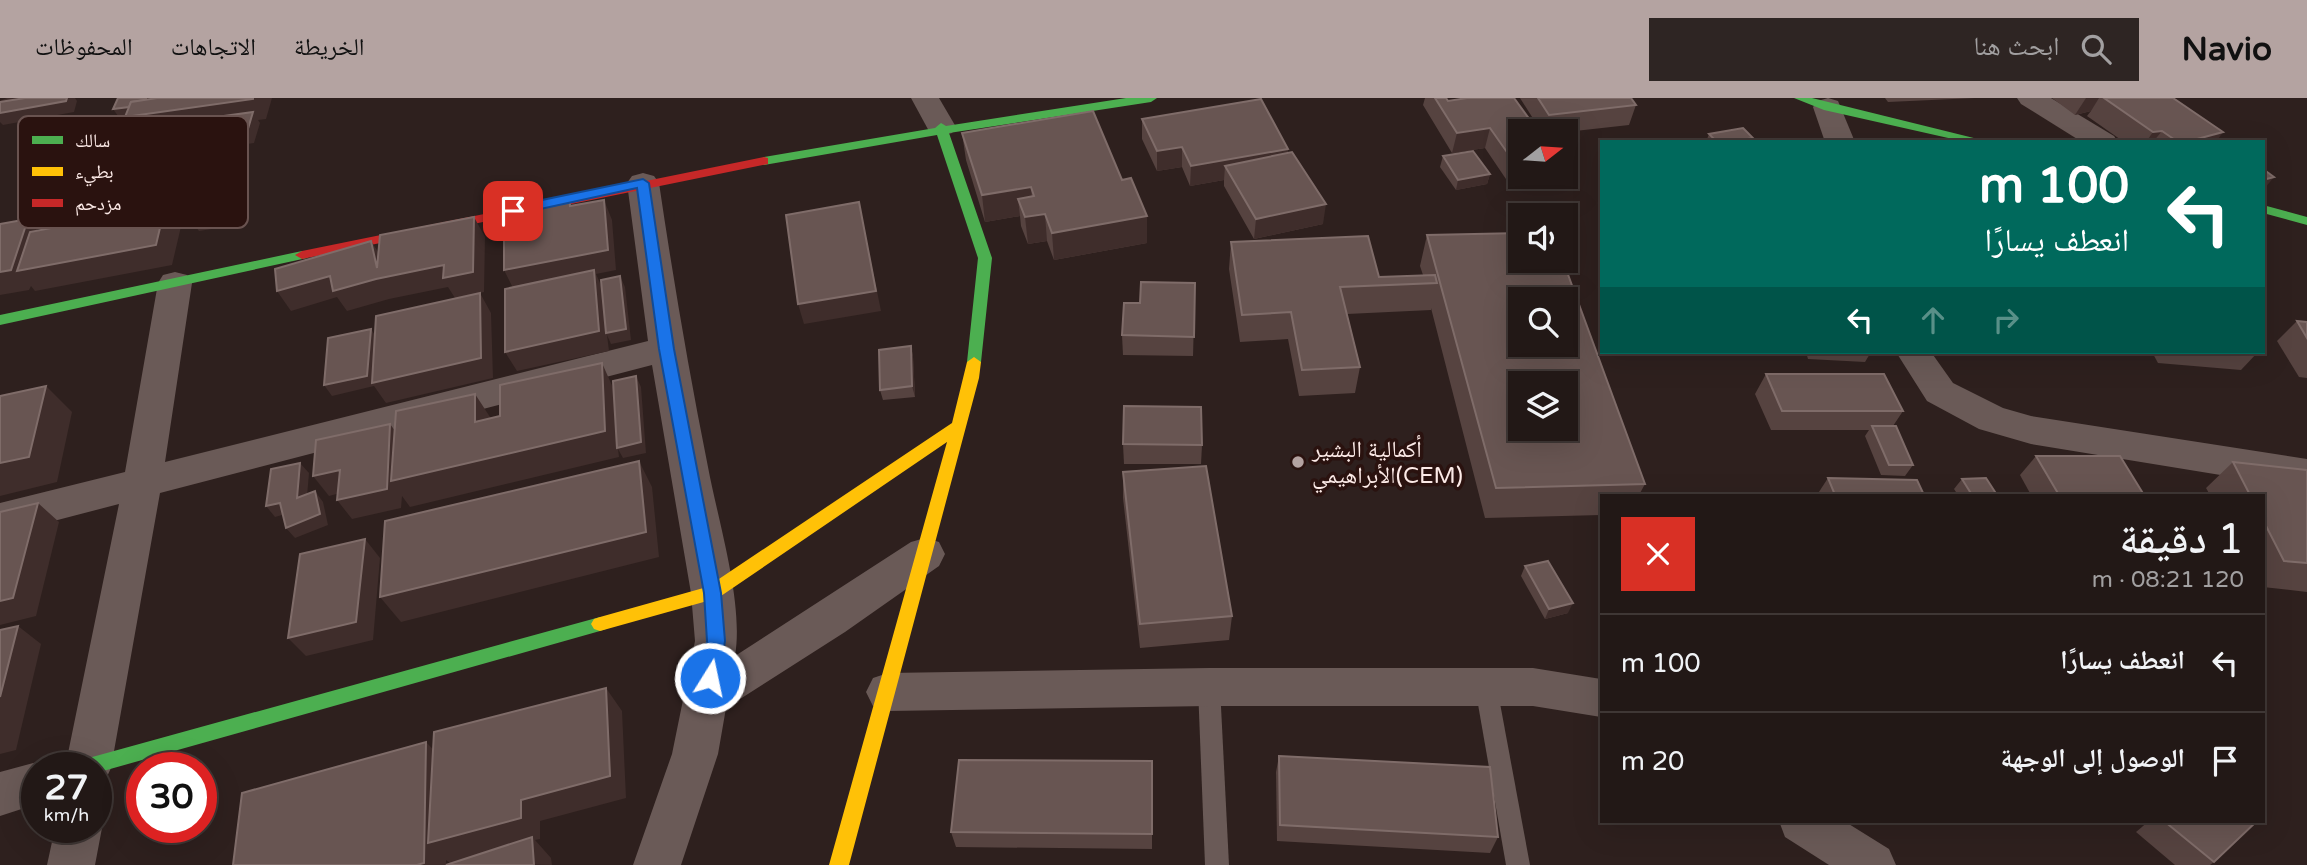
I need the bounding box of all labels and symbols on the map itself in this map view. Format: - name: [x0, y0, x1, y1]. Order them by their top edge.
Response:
- legend: [18, 116, 248, 228]
- north arrow: [1508, 119, 1578, 189]
- text: سالك: [75, 130, 110, 152]
- text: بطيء: [75, 161, 114, 187]
- pin: [483, 181, 543, 241]
- text: مزدحم: [75, 193, 121, 216]
- place label: أكمالية البشير الأبراهيمي(CEM): [1311, 435, 1463, 494]
- marker: أكمالية البشير الأبراهيمي(CEM): [1290, 454, 1306, 470]
- position arrow: [673, 641, 747, 715]
- speed limit sign: 30: [126, 752, 217, 843]

